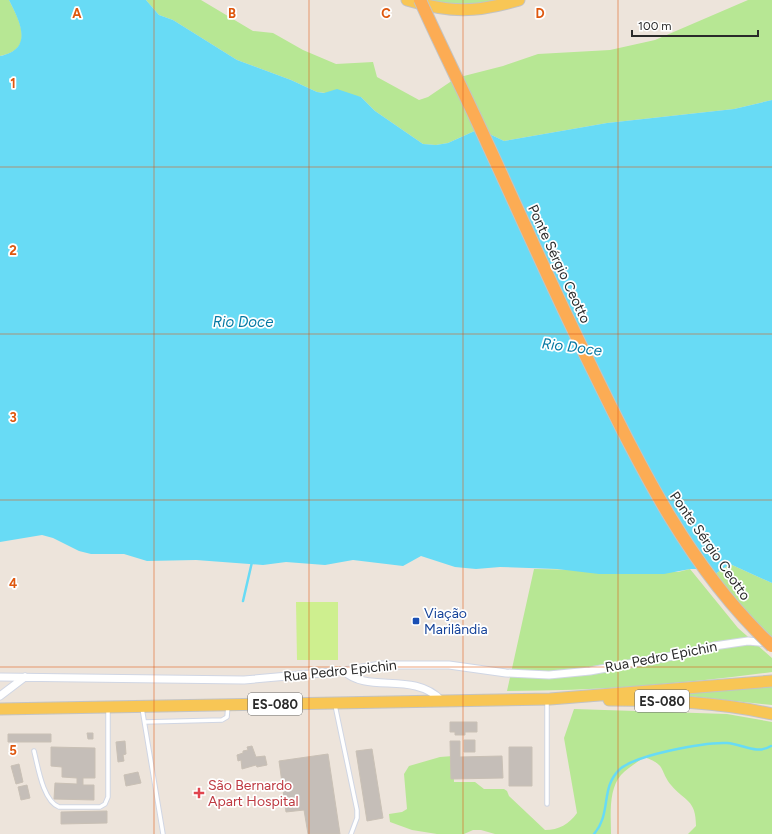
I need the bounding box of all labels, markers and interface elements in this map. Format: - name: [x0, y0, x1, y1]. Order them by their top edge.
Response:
- text: A: [72, 6, 82, 21]
- text: B: [228, 6, 236, 21]
- text: C: [381, 6, 391, 21]
- text: D: [535, 6, 545, 21]
- scale bar: [632, 12, 758, 38]
- text: 100 m: [638, 19, 672, 33]
- text: 1: [10, 76, 16, 91]
- street label: Ponte Sérgio Ceotto: [524, 202, 594, 326]
- text: 2: [9, 243, 17, 258]
- water label: Rio Doce: [213, 313, 273, 331]
- water label: Rio Doce: [541, 334, 603, 360]
- text: 3: [9, 410, 17, 425]
- street label: Ponte Sérgio Ceotto: [666, 488, 754, 604]
- text: 4: [9, 576, 17, 591]
- place label: Viação Marilândia: [424, 605, 488, 638]
- marker: Viação Marilândia: [411, 616, 421, 626]
- street label: Rua Pedro Epichin: [604, 638, 719, 676]
- street label: Rua Pedro Epichin: [283, 657, 398, 685]
- road number: ES-080: [635, 690, 689, 712]
- road number: ES-080: [248, 693, 302, 715]
- text: 5: [9, 743, 17, 758]
- place label: São Bernardo Apart Hospital: [208, 777, 299, 810]
- marker: São Bernardo Apart Hospital: [193, 787, 205, 799]

